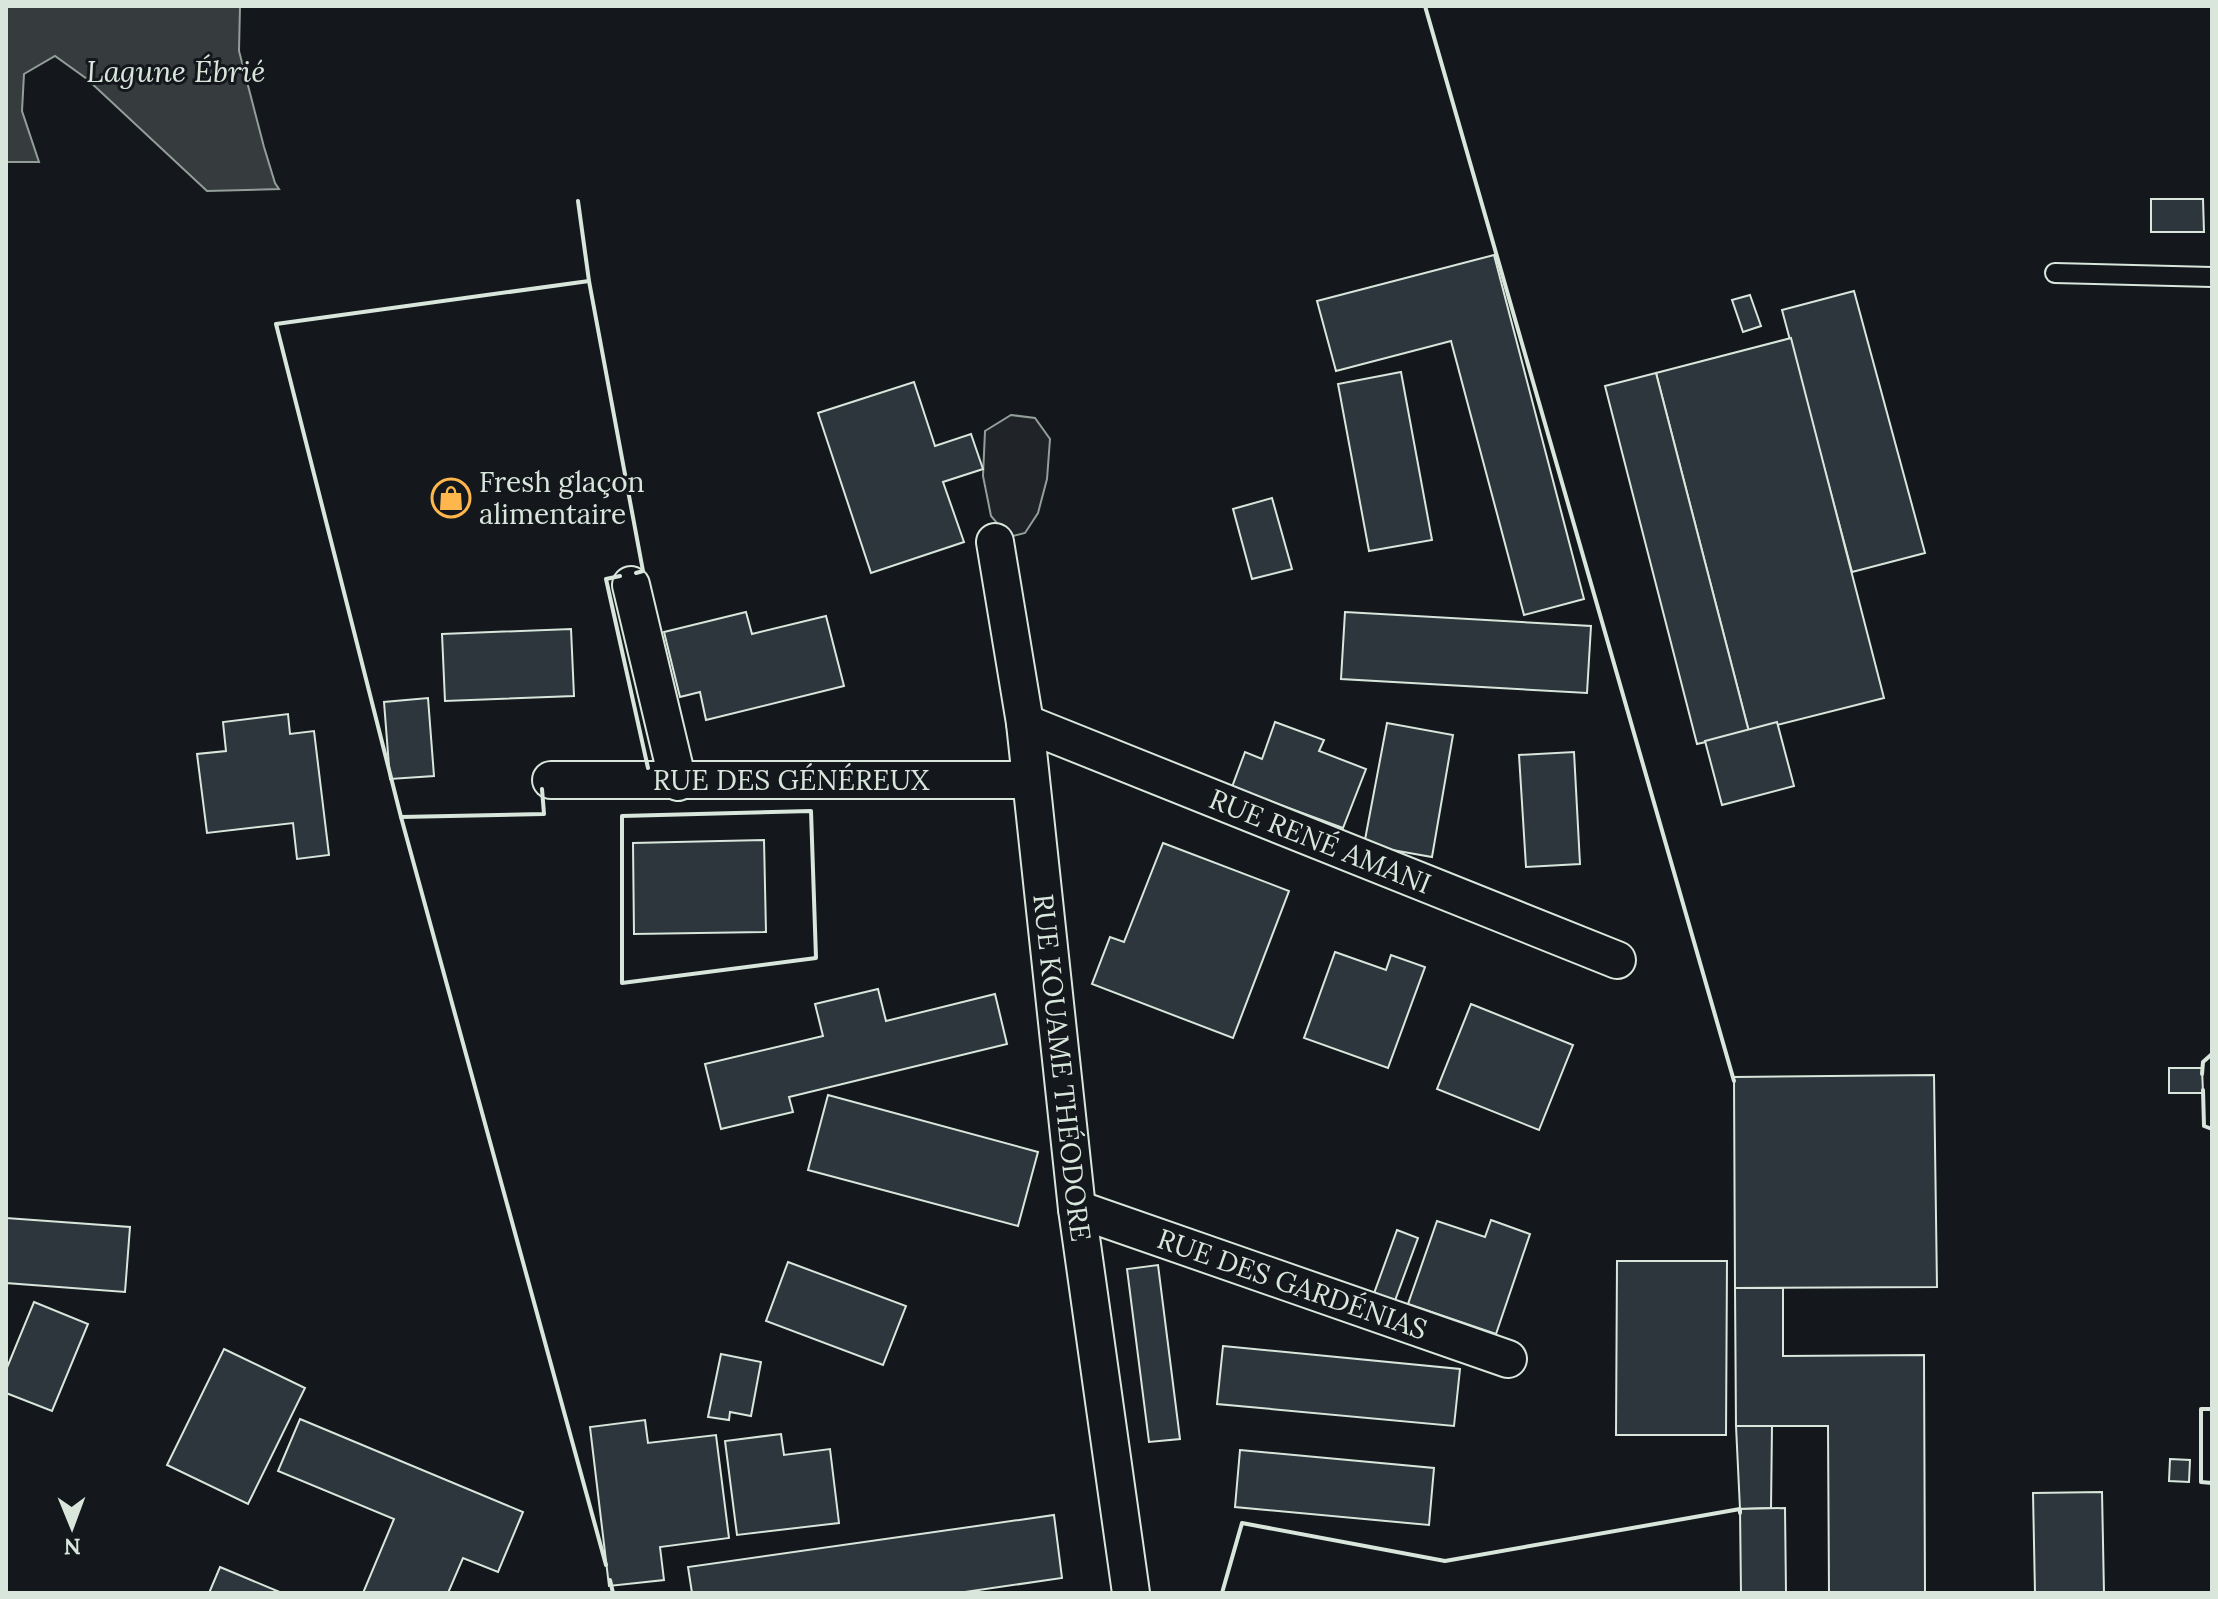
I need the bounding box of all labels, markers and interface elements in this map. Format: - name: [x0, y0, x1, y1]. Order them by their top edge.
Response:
- water label: Lagune Ébrié: [86, 52, 266, 90]
- place label: Fresh glaçon alimentaire: [479, 464, 645, 532]
- shop icon: Fresh glaçon alimentaire: [430, 477, 472, 519]
- street label: RUE DES GÉNÉREUX: [653, 762, 930, 798]
- street label: RUE RENÉ AMANI: [1204, 781, 1436, 902]
- street label: RUE KOUAME THÉODORE: [1025, 892, 1099, 1244]
- street label: RUE DES GARDÉNIAS: [1153, 1220, 1432, 1347]
- north arrow: [32, 1487, 112, 1567]
- text: N: [64, 1533, 81, 1561]

